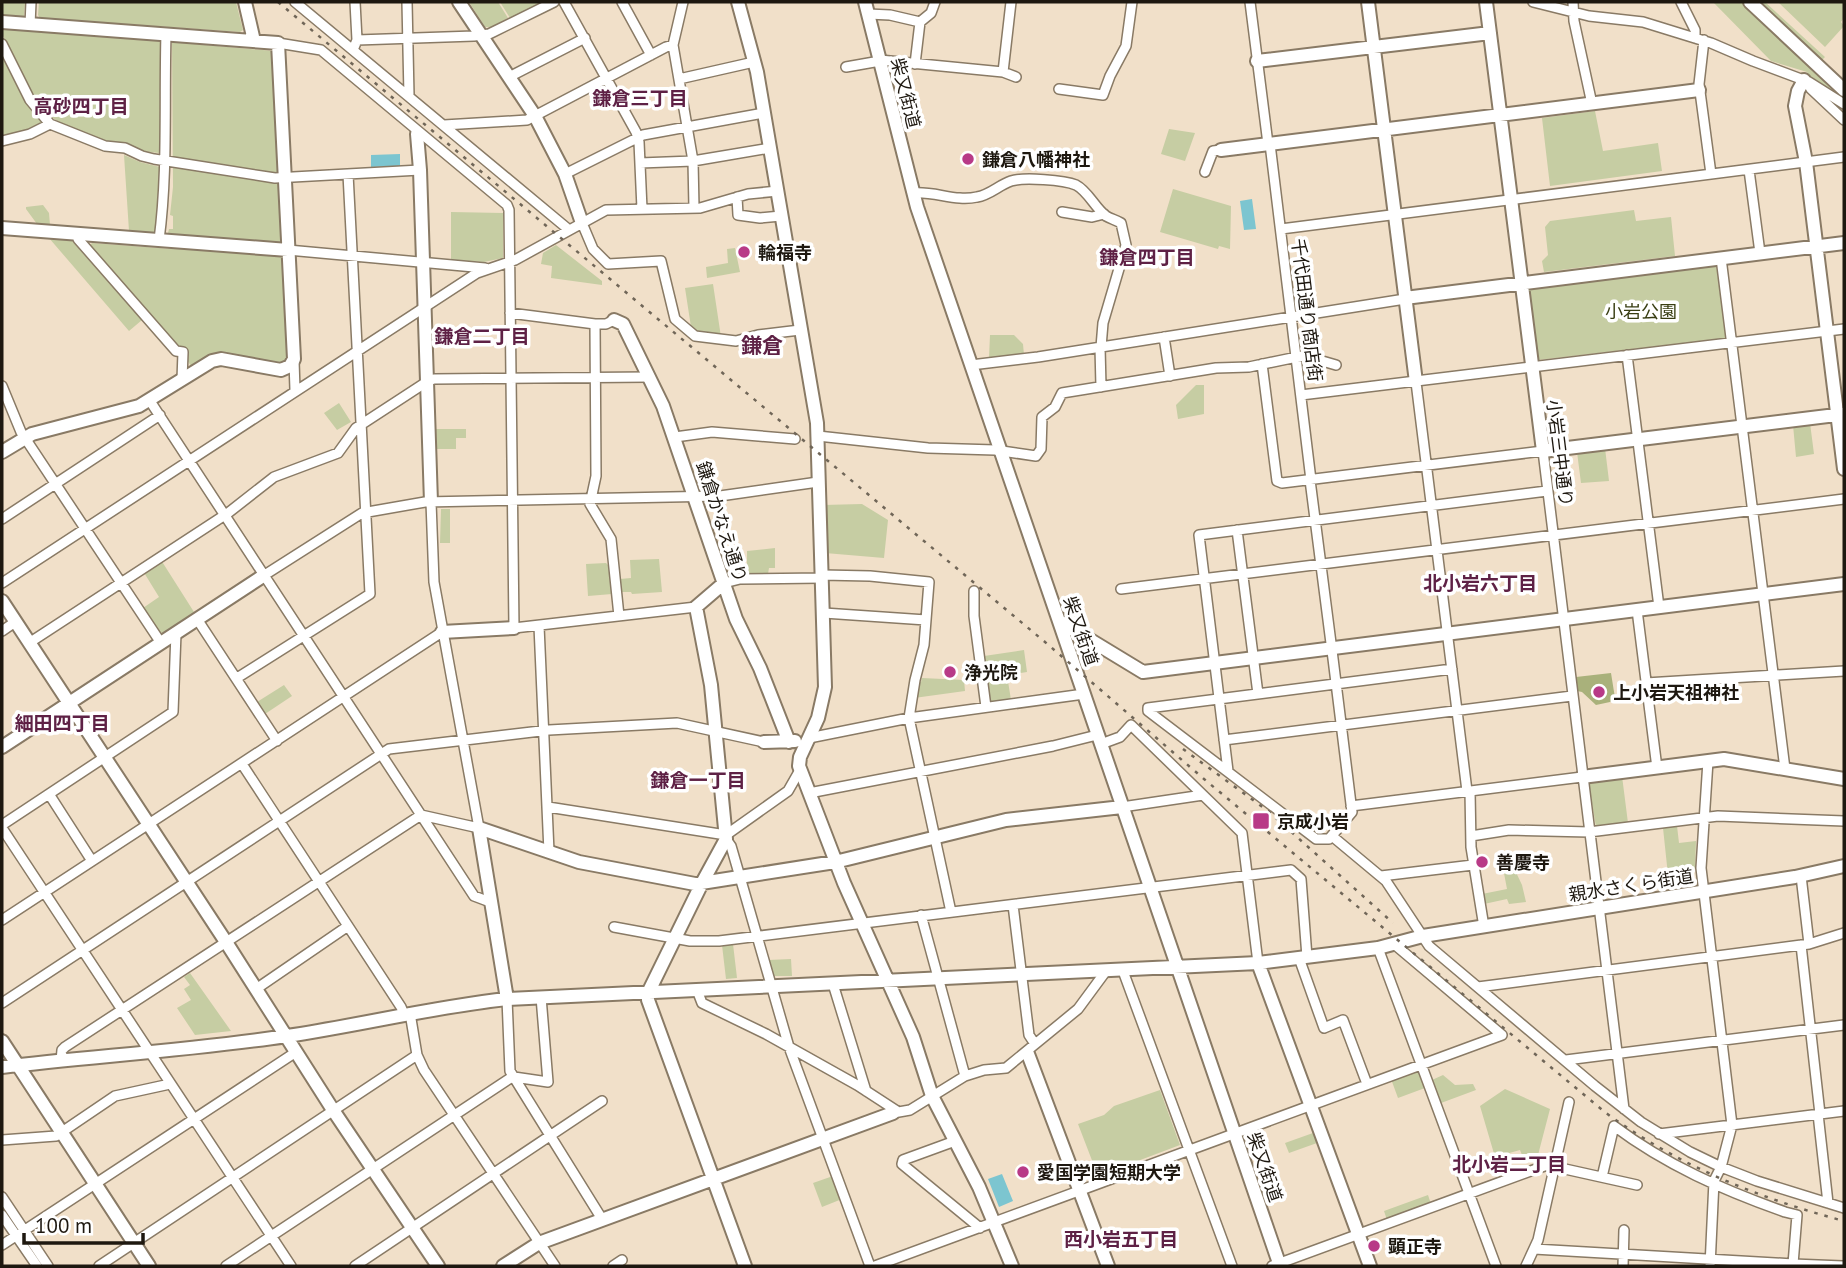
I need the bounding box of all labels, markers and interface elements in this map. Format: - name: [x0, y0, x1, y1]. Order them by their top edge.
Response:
- street label: 柴又街道: [886, 55, 926, 131]
- district label: 鎌倉三丁目: [591, 86, 688, 110]
- district label: 高砂四丁目: [33, 94, 129, 118]
- place label: 鎌倉八幡神社: [982, 148, 1090, 171]
- marker: 鎌倉八幡神社: [960, 151, 976, 167]
- street label: 千代田通り商店街: [1287, 237, 1327, 383]
- place label: 輪福寺: [758, 241, 812, 264]
- marker: 輪福寺: [736, 244, 752, 260]
- district label: 鎌倉四丁目: [1098, 245, 1195, 269]
- park label: 小岩公園: [1605, 300, 1677, 323]
- district label: 鎌倉二丁目: [433, 324, 530, 348]
- district label: 鎌倉: [741, 332, 783, 359]
- street label: 小岩三中通り: [1542, 398, 1578, 508]
- street label: 鎌倉かなえ通り: [692, 459, 752, 585]
- district label: 北小岩六丁目: [1423, 571, 1537, 595]
- street label: 柴又街道: [1058, 593, 1104, 669]
- place label: 浄光院: [964, 661, 1018, 684]
- marker: 浄光院: [942, 664, 958, 680]
- place label: 上小岩天祖神社: [1613, 681, 1739, 704]
- marker: 上小岩天祖神社: [1591, 684, 1607, 700]
- district label: 細田四丁目: [14, 711, 110, 735]
- district label: 鎌倉一丁目: [649, 768, 746, 792]
- place label: 京成小岩: [1277, 810, 1349, 833]
- marker: 京成小岩: [1251, 811, 1271, 831]
- place label: 善慶寺: [1496, 851, 1550, 874]
- marker: 善慶寺: [1474, 854, 1490, 870]
- street label: 親水さくら街道: [1567, 864, 1695, 906]
- street label: 柴又街道: [1242, 1129, 1288, 1205]
- district label: 北小岩二丁目: [1452, 1152, 1566, 1176]
- place label: 愛国学園短期大学: [1037, 1161, 1181, 1184]
- marker: 愛国学園短期大学: [1015, 1164, 1031, 1180]
- scale bar: [24, 1202, 144, 1246]
- text: 100 m: [35, 1212, 92, 1239]
- district label: 西小岩五丁目: [1064, 1227, 1178, 1251]
- place label: 顕正寺: [1388, 1235, 1442, 1258]
- marker: 顕正寺: [1366, 1238, 1382, 1254]

